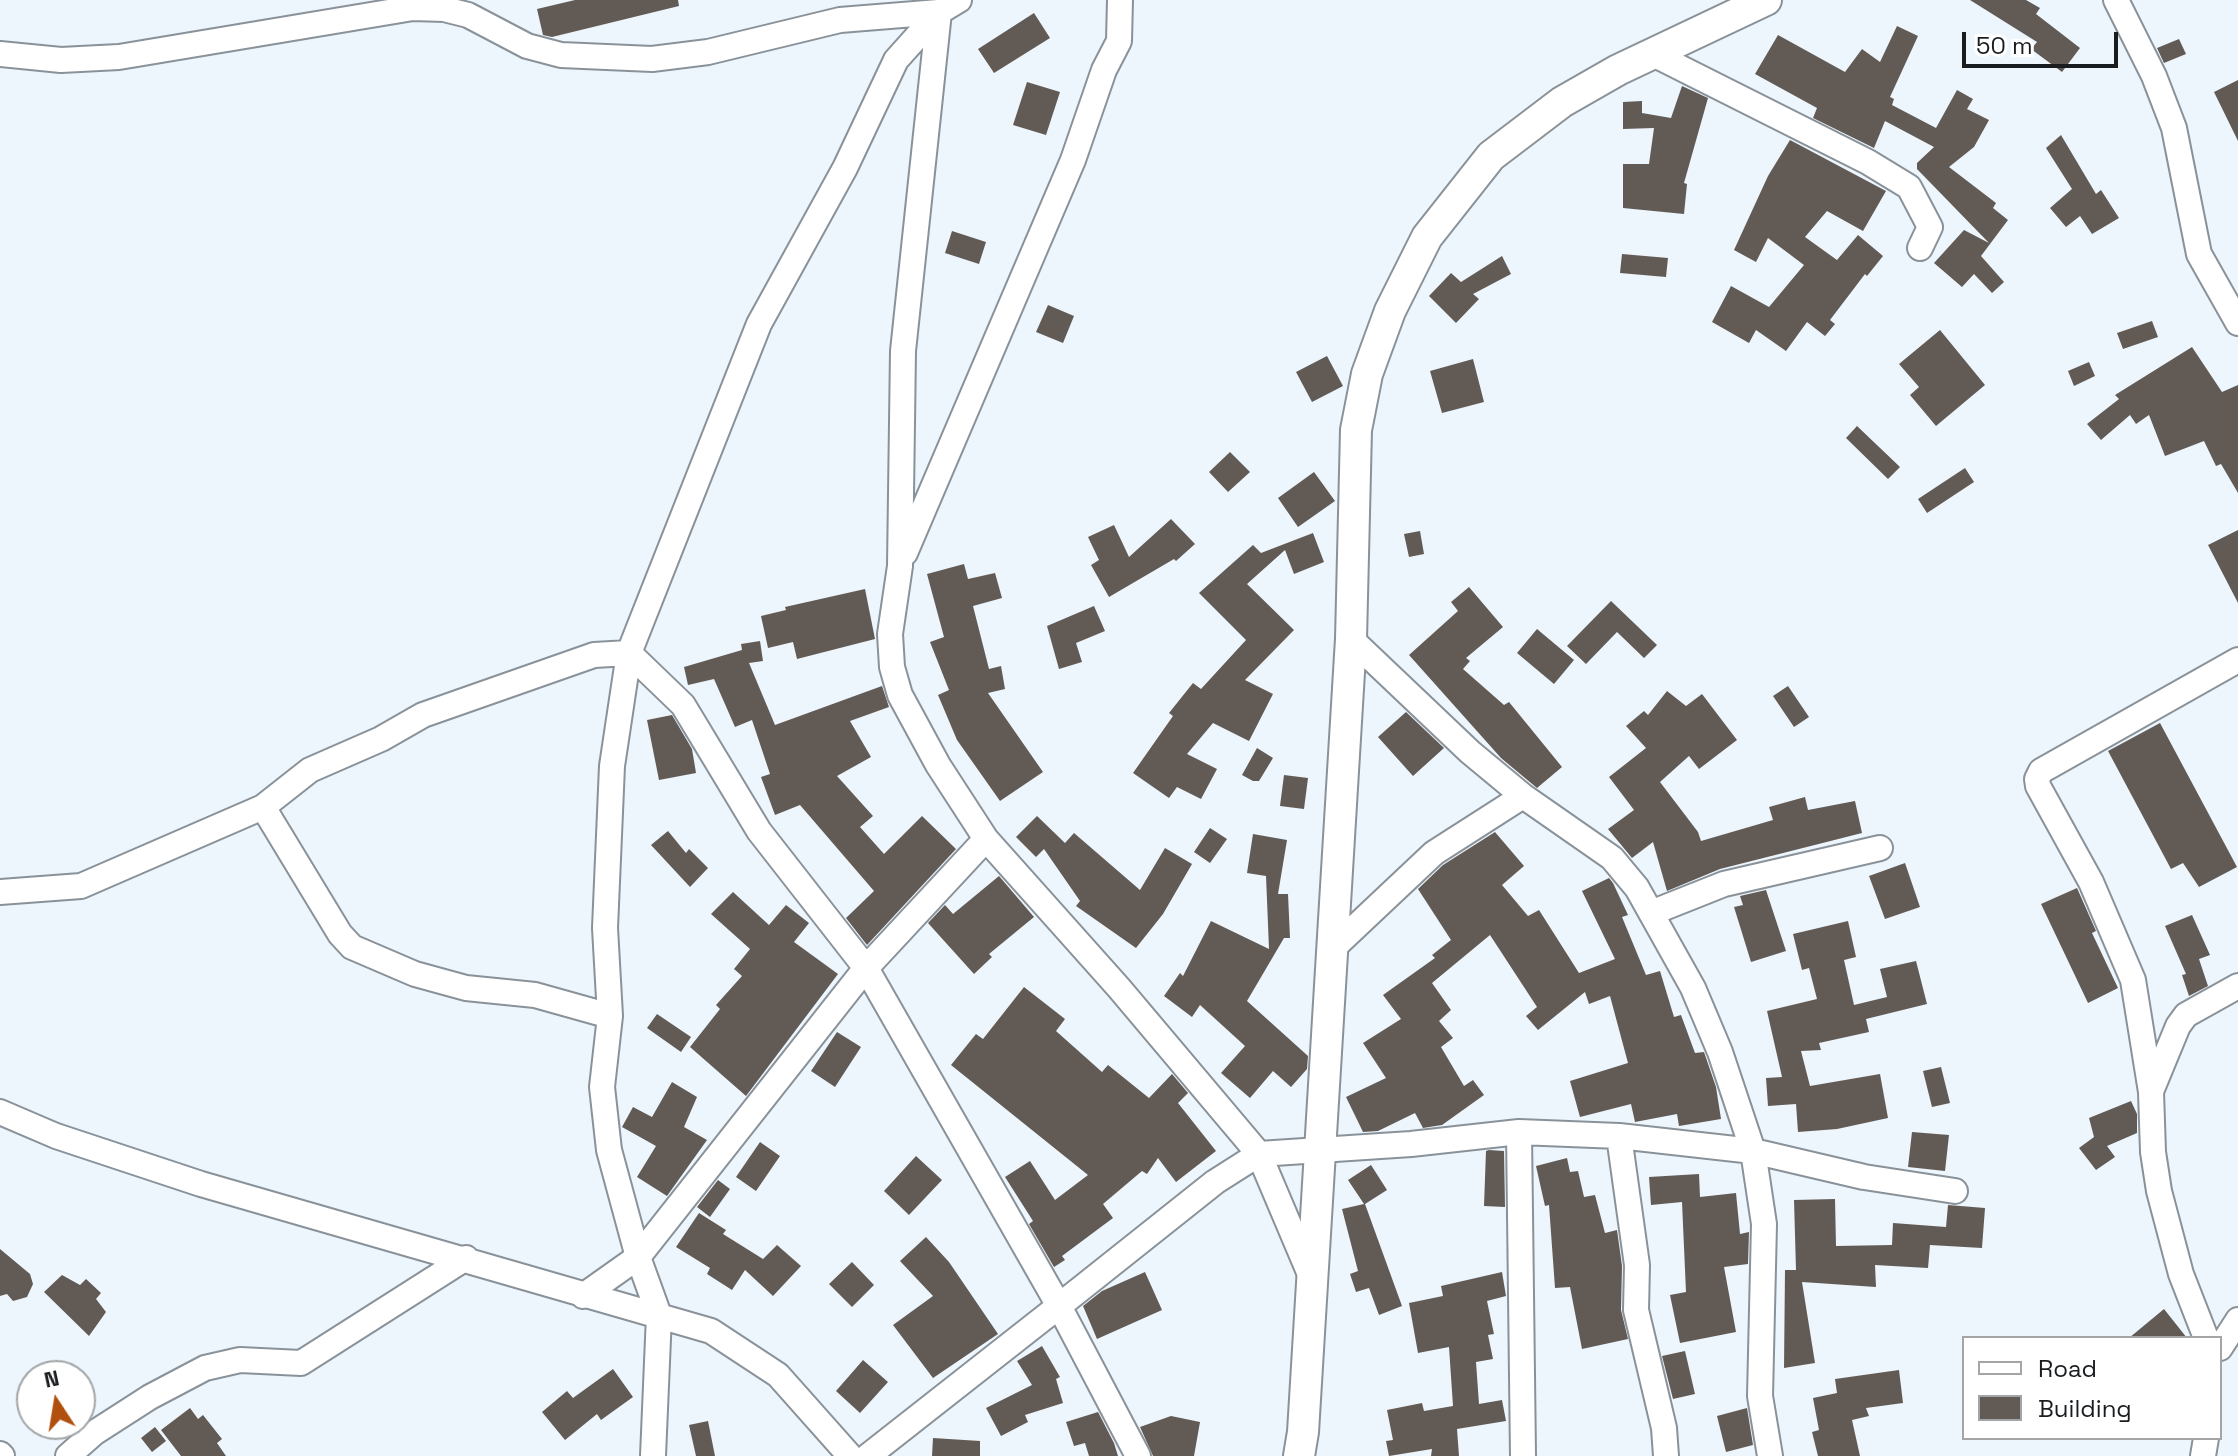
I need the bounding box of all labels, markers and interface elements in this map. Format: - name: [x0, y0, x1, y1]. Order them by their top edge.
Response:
- scale bar: [1966, 16, 2122, 66]
- text: 50 m: [1976, 30, 2033, 61]
- legend: [1962, 1336, 2222, 1440]
- text: Road: [2038, 1353, 2097, 1384]
- north arrow: [16, 1360, 96, 1440]
- text: N: [41, 1363, 62, 1394]
- text: Building: [2038, 1393, 2132, 1424]

